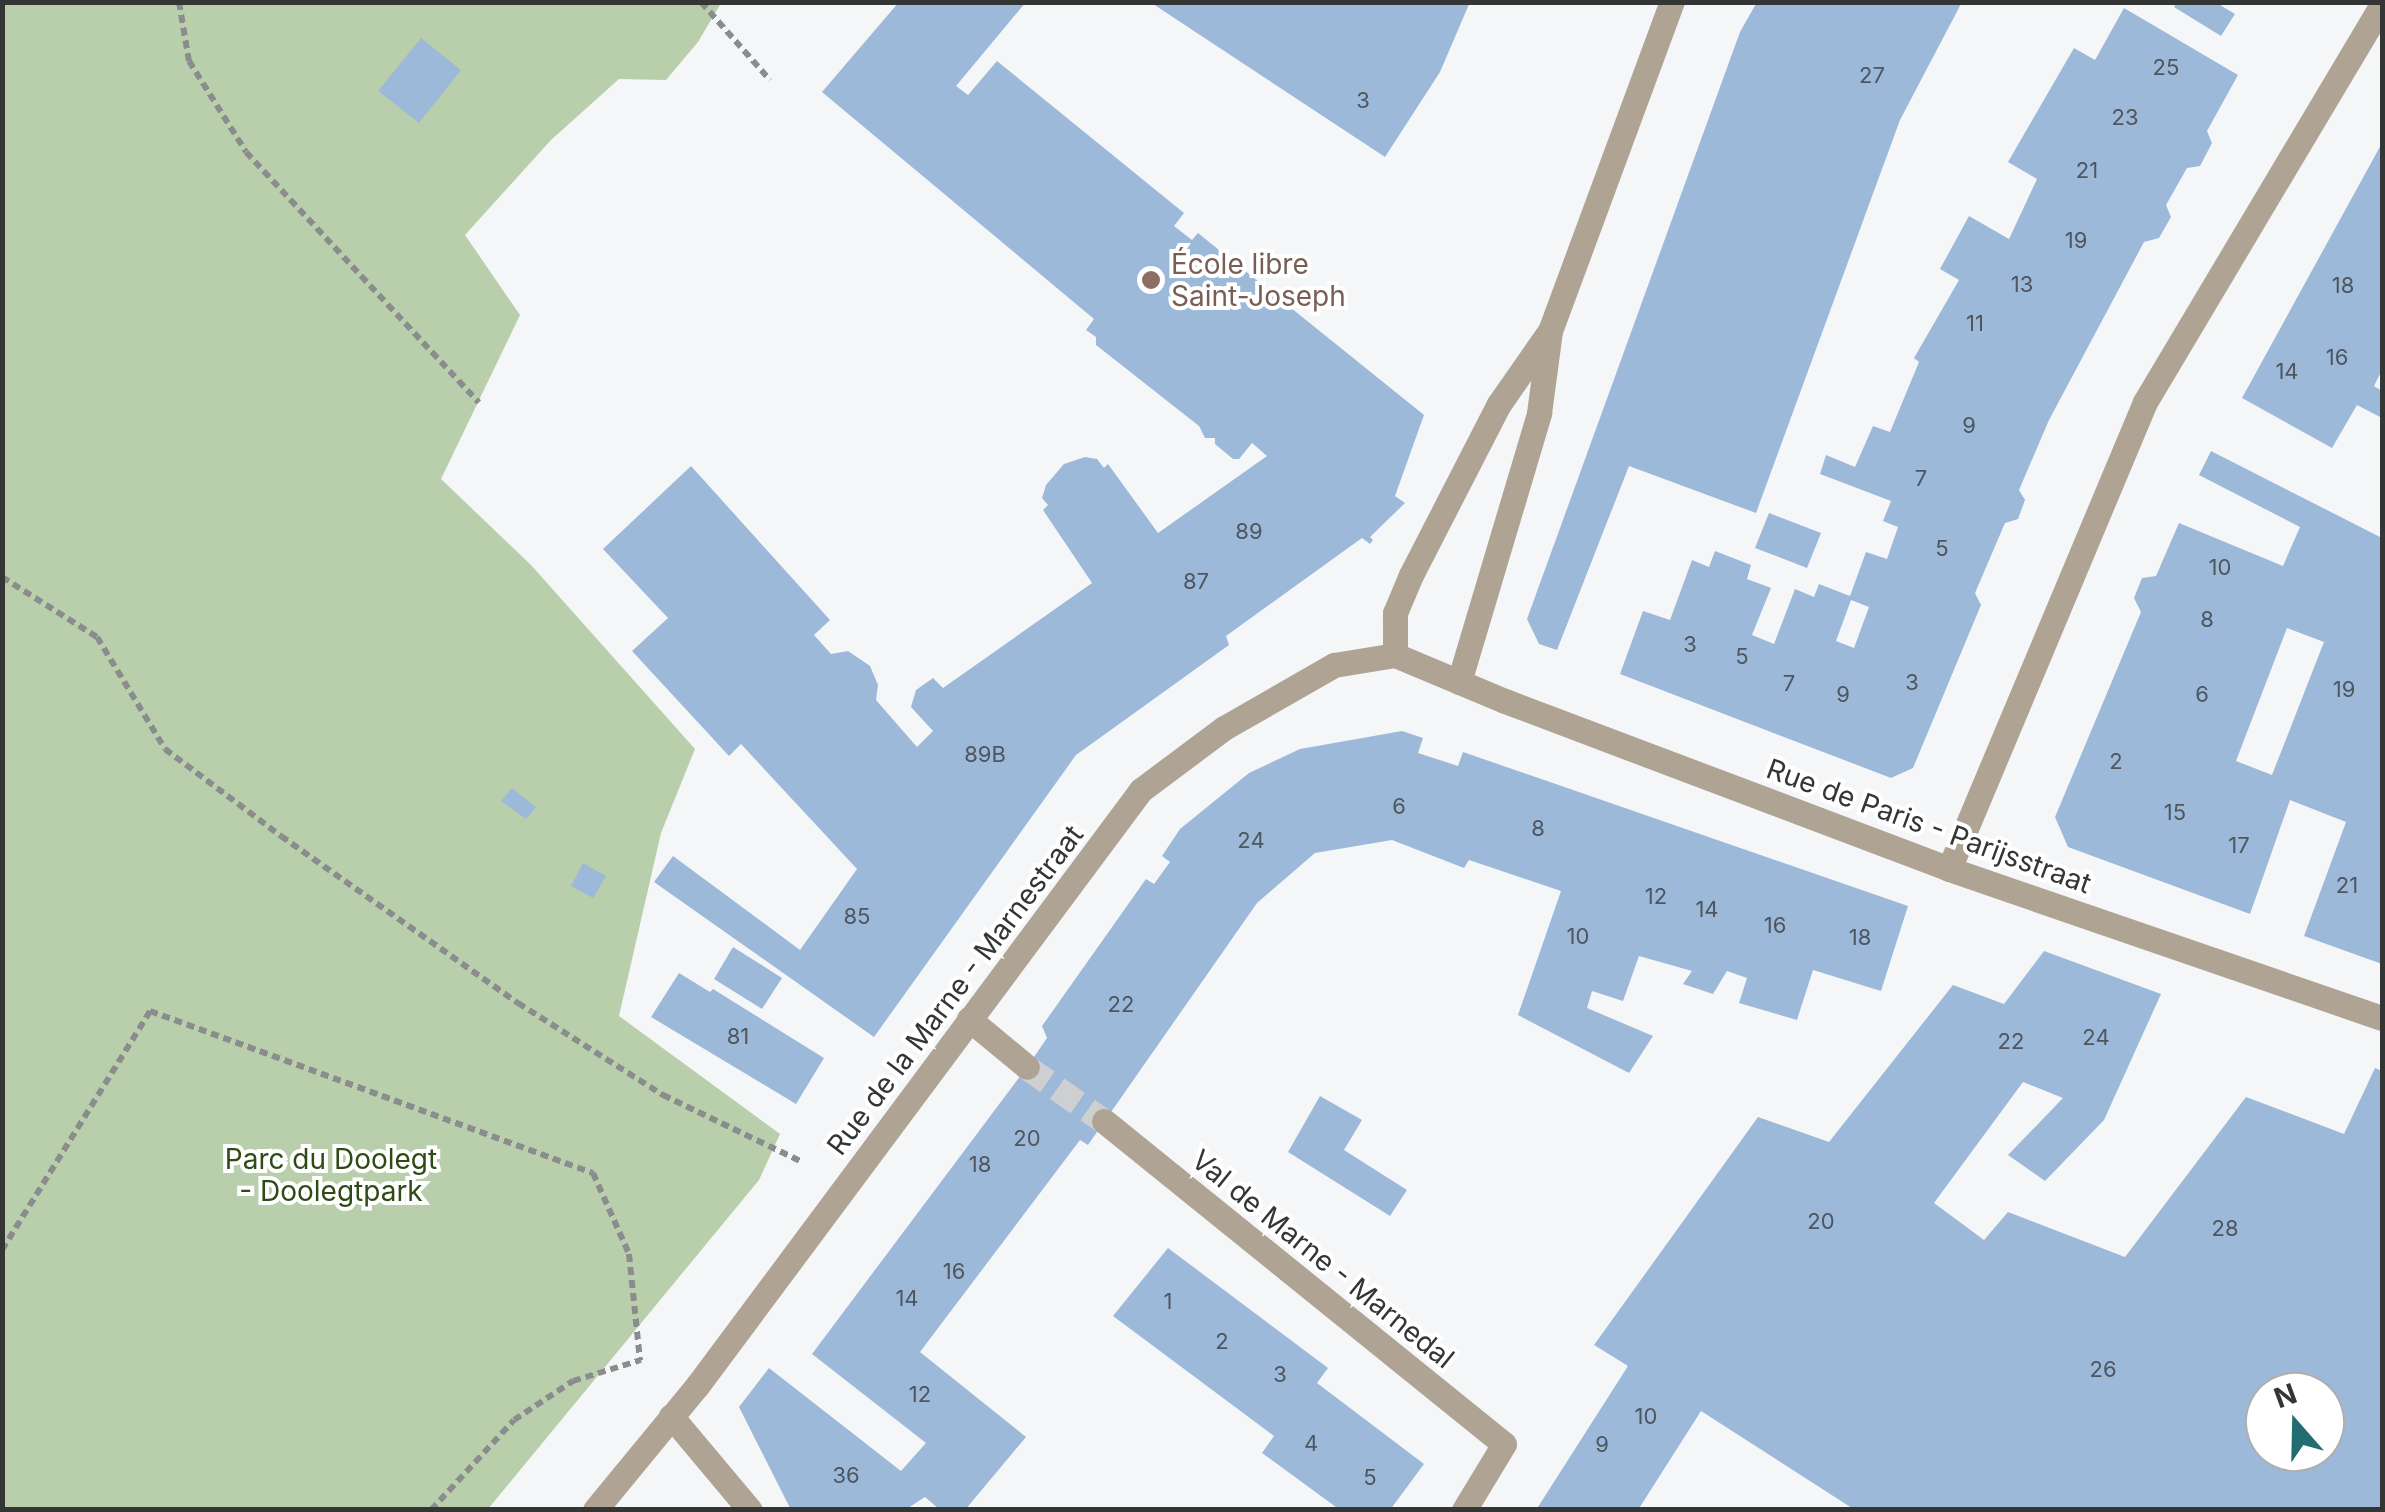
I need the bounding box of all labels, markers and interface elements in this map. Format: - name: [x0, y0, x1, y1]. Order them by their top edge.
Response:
- house number: 25: [2153, 55, 2179, 81]
- house number: 27: [1859, 63, 1885, 89]
- house number: 3: [1356, 88, 1370, 114]
- house number: 23: [2111, 105, 2139, 131]
- house number: 21: [2076, 158, 2098, 184]
- house number: 19: [2065, 228, 2087, 254]
- place label: École libre Saint-Joseph: [1171, 247, 1346, 313]
- marker: École libre Saint-Joseph: [1140, 269, 1162, 291]
- house number: 13: [2011, 272, 2033, 298]
- house number: 18: [2332, 273, 2354, 299]
- house number: 11: [1966, 311, 1984, 337]
- house number: 16: [2326, 345, 2348, 371]
- house number: 14: [2275, 359, 2299, 385]
- house number: 9: [1962, 413, 1976, 439]
- house number: 7: [1915, 466, 1927, 492]
- house number: 89: [1235, 519, 1263, 545]
- house number: 5: [1935, 536, 1949, 562]
- house number: 10: [2209, 555, 2231, 581]
- house number: 87: [1183, 569, 1209, 595]
- house number: 8: [2200, 607, 2214, 633]
- house number: 3: [1683, 632, 1697, 658]
- house number: 5: [1735, 644, 1749, 670]
- house number: 3: [1905, 670, 1919, 696]
- house number: 7: [1783, 671, 1795, 697]
- house number: 19: [2333, 677, 2355, 703]
- house number: 9: [1836, 682, 1850, 708]
- house number: 6: [2195, 682, 2209, 708]
- house number: 89B: [964, 742, 1006, 768]
- house number: 2: [2109, 749, 2123, 775]
- street label: Rue de Paris - Parijsstraat: [1762, 752, 2096, 900]
- house number: 6: [1392, 794, 1406, 820]
- house number: 15: [2164, 800, 2186, 826]
- house number: 8: [1531, 816, 1545, 842]
- street label: Rue de la Marne - Marnestraat: [820, 819, 1090, 1161]
- house number: 24: [1237, 828, 1265, 854]
- house number: 17: [2228, 833, 2250, 859]
- house number: 21: [2336, 873, 2358, 899]
- house number: 12: [1645, 884, 1667, 910]
- house number: 14: [1695, 897, 1719, 923]
- house number: 85: [844, 904, 870, 930]
- house number: 16: [1764, 913, 1786, 939]
- house number: 10: [1567, 924, 1589, 950]
- house number: 18: [1849, 925, 1871, 951]
- house number: 22: [1108, 992, 1134, 1018]
- house number: 81: [727, 1024, 749, 1050]
- house number: 24: [2082, 1025, 2110, 1051]
- house number: 22: [1998, 1029, 2024, 1055]
- house number: 20: [1013, 1126, 1041, 1152]
- park label: Parc du Doolegt - Doolegtpark: [225, 1142, 437, 1208]
- street label: Val de Marne - Marnedal: [1185, 1143, 1461, 1375]
- house number: 18: [969, 1152, 991, 1178]
- house number: 20: [1807, 1209, 1835, 1235]
- house number: 28: [2211, 1216, 2239, 1242]
- house number: 16: [943, 1259, 965, 1285]
- house number: 14: [895, 1286, 919, 1312]
- house number: 1: [1164, 1289, 1172, 1315]
- house number: 2: [1215, 1329, 1229, 1355]
- house number: 26: [2089, 1357, 2117, 1383]
- house number: 3: [1273, 1362, 1287, 1388]
- north arrow: [2245, 1372, 2345, 1472]
- text: N: [2270, 1376, 2301, 1415]
- house number: 12: [909, 1382, 931, 1408]
- house number: 10: [1635, 1404, 1657, 1430]
- house number: 4: [1304, 1431, 1318, 1457]
- house number: 9: [1595, 1432, 1609, 1458]
- house number: 36: [832, 1463, 860, 1489]
- house number: 5: [1363, 1465, 1377, 1491]

